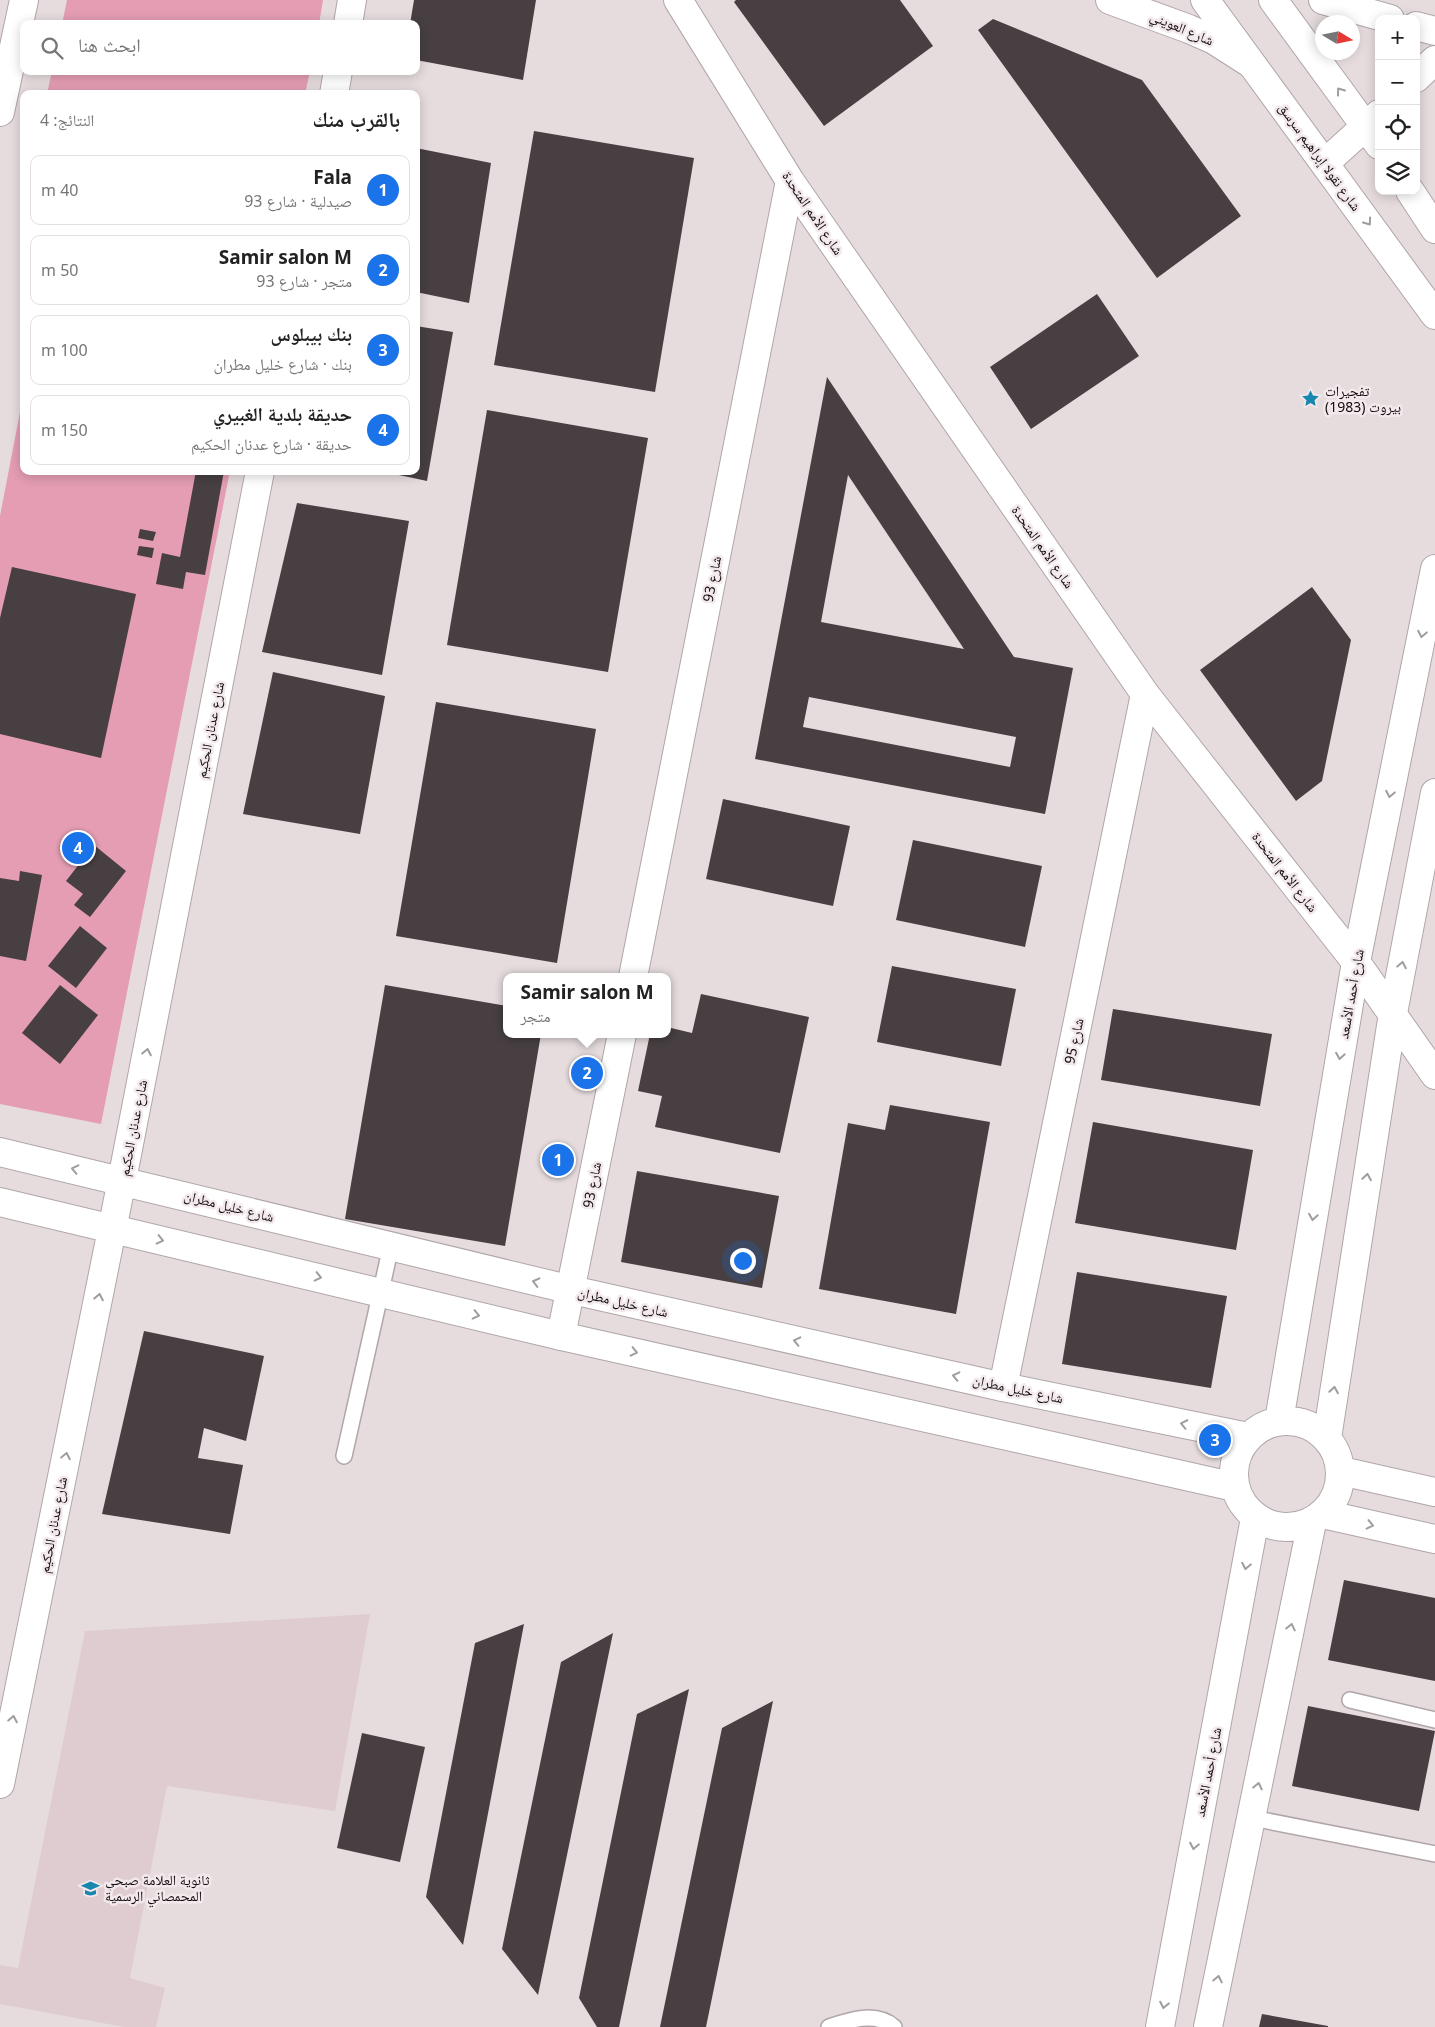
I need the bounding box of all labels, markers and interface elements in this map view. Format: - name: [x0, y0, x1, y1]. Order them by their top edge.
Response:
- street label: شارع العويني: [1146, 6, 1217, 52]
- north arrow: [1315, 15, 1360, 60]
- map controls: [1375, 15, 1420, 195]
- button: +: [1375, 15, 1420, 60]
- search box: [20, 20, 420, 75]
- text: ابحث هنا: [78, 32, 141, 58]
- icon: search: [38, 34, 66, 62]
- button: −: [1375, 60, 1420, 105]
- one-way arrow: [1337, 87, 1346, 97]
- street label: شارع نقولا إبراهيم سرسق: [1274, 99, 1366, 215]
- text: بالقرب منك: [313, 105, 400, 133]
- button: locate: [1375, 105, 1420, 150]
- text: النتائج: 4: [40, 109, 94, 131]
- button: layers: [1375, 150, 1420, 195]
- text: Fala: [313, 164, 352, 190]
- street label: شارع الأمم المتحدة: [778, 167, 848, 259]
- text: 40 m: [41, 179, 78, 201]
- text: 1: [378, 179, 388, 201]
- text: صيدلية · شارع 93: [244, 190, 352, 212]
- one-way arrow: [1362, 217, 1371, 226]
- text: Samir salon M: [219, 244, 352, 270]
- text: 50 m: [41, 259, 78, 281]
- text: 2: [378, 259, 388, 281]
- text: متجر · شارع 93: [256, 270, 352, 292]
- text: بنك بيبلوس: [270, 321, 352, 347]
- text: 100 m: [41, 339, 88, 361]
- text: 3: [378, 339, 388, 361]
- text: بنك · شارع خليل مطران: [213, 353, 352, 375]
- place label: تفجيرات بيروت (1983): [1325, 381, 1401, 416]
- place icon: تفجيرات بيروت (1983): [1301, 389, 1321, 409]
- text: حديقة بلدية الغبيري: [213, 401, 352, 427]
- text: 150 m: [41, 419, 88, 441]
- text: 4: [378, 419, 388, 441]
- text: حديقة · شارع عدنان الحكيم: [191, 433, 352, 455]
- street label: شارع الأمم المتحدة: [1007, 502, 1079, 592]
- street label: شارع 93: [698, 554, 726, 604]
- one-way arrow: [1417, 630, 1428, 639]
- street label: شارع عدنان الحكيم: [191, 680, 229, 780]
- one-way arrow: [1385, 789, 1395, 798]
- street label: شارع الأمم المتحدة: [1247, 828, 1323, 916]
- pin: 4: [62, 829, 94, 867]
- street label: شارع أحمد الأسعد: [1333, 948, 1369, 1040]
- one-way arrow: [1396, 961, 1407, 970]
- popup: [503, 973, 671, 1038]
- text: Samir salon M: [520, 979, 654, 1005]
- text: متجر: [520, 1005, 551, 1027]
- street label: شارع 95: [1059, 1016, 1089, 1066]
- one-way arrow: [142, 1048, 152, 1056]
- one-way arrow: [1335, 1052, 1345, 1061]
- pin: 2: [571, 1054, 603, 1092]
- street label: شارع عدنان الحكيم: [114, 1078, 152, 1178]
- pin: 1: [542, 1141, 574, 1179]
- street label: شارع 93: [578, 1160, 606, 1210]
- one-way arrow: [70, 1164, 79, 1175]
- one-way arrow: [1362, 1173, 1372, 1182]
- street label: شارع خليل مطران: [182, 1185, 276, 1227]
- one-way arrow: [1309, 1212, 1319, 1221]
- one-way arrow: [156, 1234, 164, 1244]
- your location: [730, 1248, 756, 1274]
- one-way arrow: [314, 1272, 322, 1282]
- one-way arrow: [532, 1277, 541, 1288]
- street label: شارع خليل مطران: [576, 1282, 670, 1322]
- one-way arrow: [93, 1293, 103, 1302]
- one-way arrow: [472, 1309, 481, 1320]
- one-way arrow: [793, 1336, 802, 1347]
- one-way arrow: [630, 1346, 639, 1357]
- street label: شارع خليل مطران: [971, 1370, 1065, 1408]
- one-way arrow: [952, 1371, 960, 1382]
- one-way arrow: [1328, 1385, 1339, 1393]
- one-way arrow: [1179, 1419, 1188, 1429]
- pin: 3: [1199, 1421, 1231, 1459]
- one-way arrow: [61, 1452, 71, 1461]
- street label: شارع عدنان الحكيم: [34, 1475, 72, 1575]
- one-way arrow: [1366, 1519, 1375, 1530]
- one-way arrow: [1242, 1561, 1252, 1570]
- one-way arrow: [1285, 1622, 1296, 1631]
- one-way arrow: [7, 1714, 18, 1723]
- street label: شارع أحمد الأسعد: [1190, 1726, 1226, 1818]
- one-way arrow: [1252, 1781, 1263, 1790]
- one-way arrow: [1189, 1841, 1200, 1850]
- place label: ثانوية العلامة صبحي المحمصاني الرسمية: [105, 1870, 210, 1908]
- school or university icon: ثانوية العلامة صبحي المحمصاني الرسمية: [81, 1878, 101, 1898]
- one-way arrow: [1212, 1975, 1223, 1984]
- one-way arrow: [1159, 2001, 1170, 2010]

